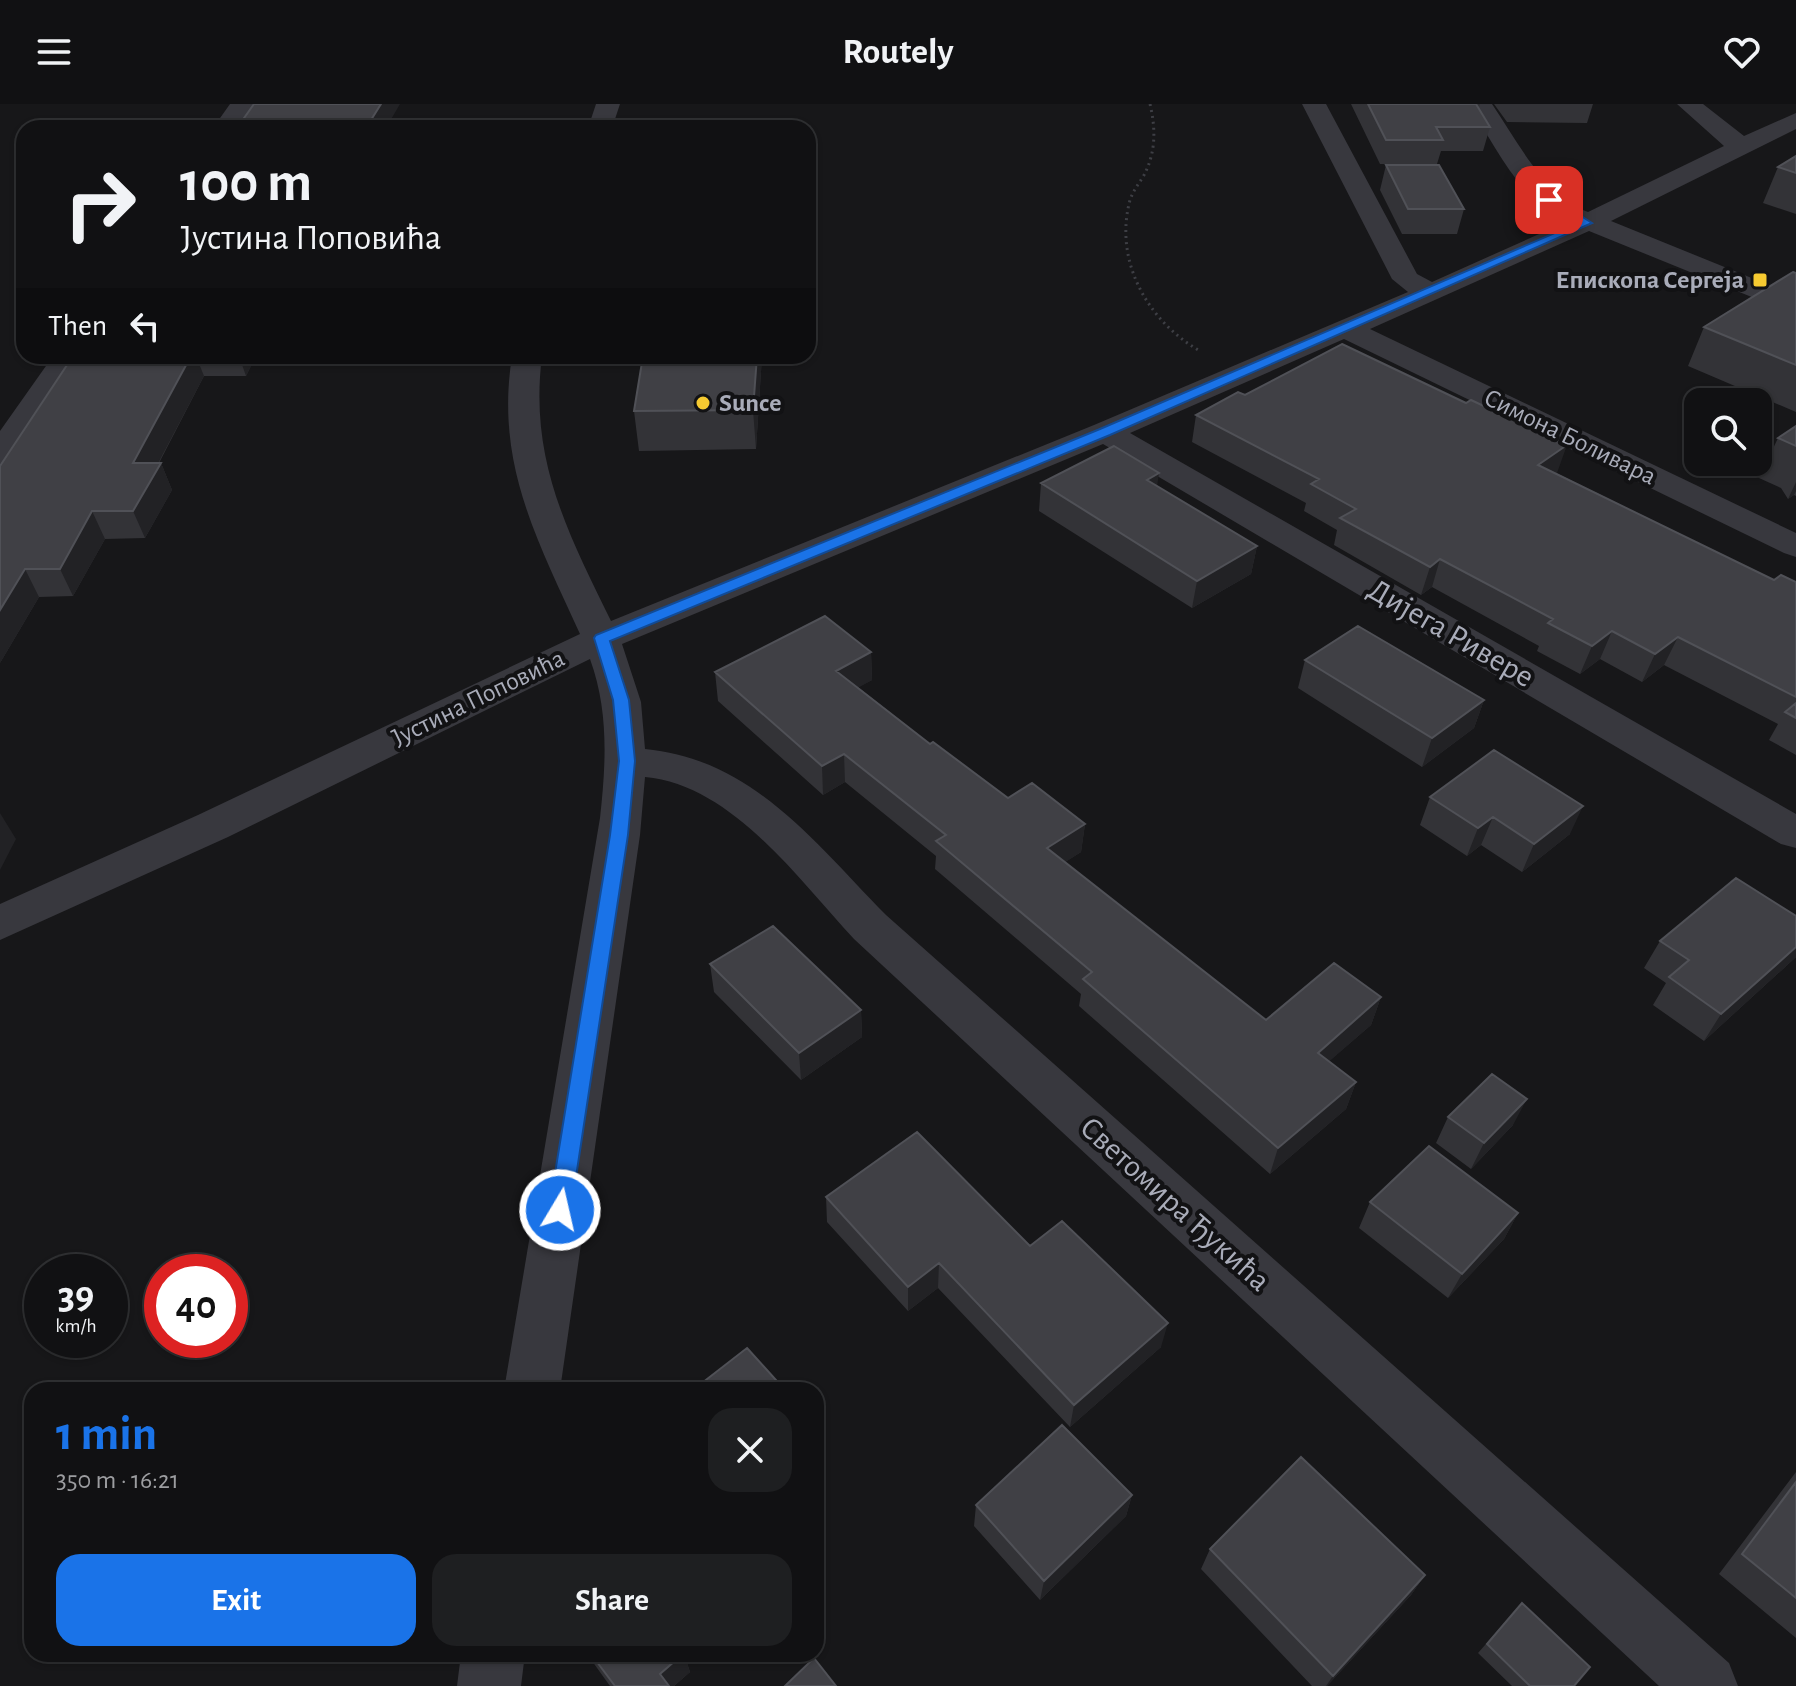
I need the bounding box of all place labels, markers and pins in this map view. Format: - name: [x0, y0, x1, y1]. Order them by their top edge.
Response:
- pin: [1515, 166, 1583, 234]
- place label: Епископа Сергеја: [1555, 267, 1744, 293]
- marker: Епископа Сергеја: [1751, 271, 1769, 289]
- place label: Sunce: [719, 390, 781, 416]
- marker: Sunce: [694, 394, 712, 412]

